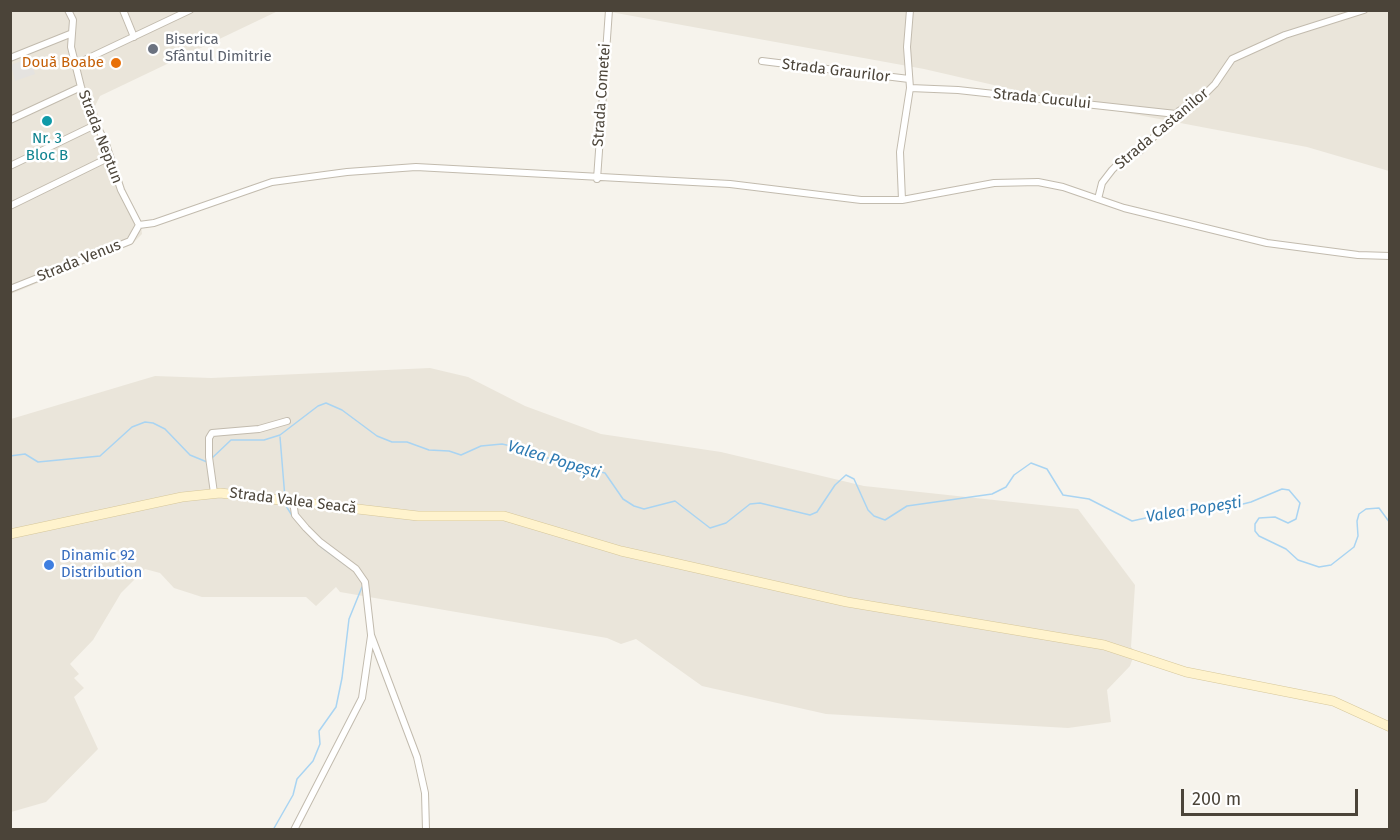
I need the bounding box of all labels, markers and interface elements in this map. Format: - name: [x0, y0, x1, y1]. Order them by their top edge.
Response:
- place label: Biserica Sfântul Dimitrie: [165, 31, 272, 66]
- marker: Biserica Sfântul Dimitrie: [146, 42, 160, 56]
- street label: Strada Cometei: [589, 43, 615, 147]
- place label: Două Boabe: [22, 54, 104, 72]
- street label: Strada Graurilor: [781, 55, 891, 87]
- marker: Două Boabe: [109, 56, 123, 70]
- street label: Strada Cucului: [992, 85, 1092, 113]
- street label: Strada Castanilor: [1111, 85, 1213, 173]
- street label: Strada Neptun: [74, 88, 126, 186]
- marker: Nr. 3 Bloc B: [40, 114, 54, 128]
- place label: Nr. 3 Bloc B: [26, 130, 68, 165]
- street label: Strada Venus: [34, 236, 124, 286]
- water label: Valea Popești: [505, 437, 603, 483]
- street label: Strada Valea Seacă: [228, 484, 358, 518]
- water label: Valea Popești: [1145, 493, 1243, 527]
- place label: Dinamic 92 Distribution: [61, 547, 142, 582]
- marker: Dinamic 92 Distribution: [42, 558, 56, 572]
- scale bar: [1184, 777, 1361, 815]
- text: 200 m: [1192, 788, 1241, 810]

